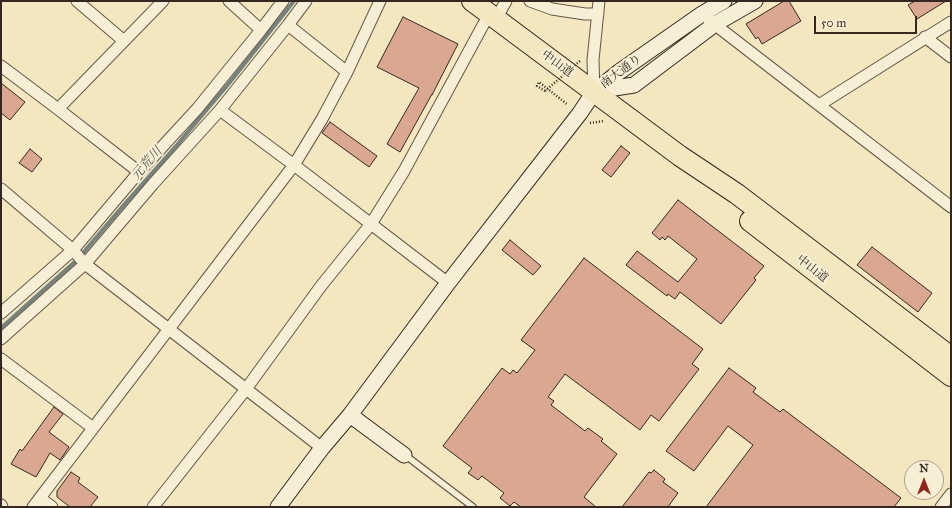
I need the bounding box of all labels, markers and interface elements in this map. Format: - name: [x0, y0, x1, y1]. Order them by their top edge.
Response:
- scale bar: [816, 8, 919, 34]
- text: 50 m: [821, 16, 846, 30]
- street label: 中山道: [538, 48, 576, 80]
- street label: 南大通り: [597, 52, 645, 92]
- water label: 元荒川: [128, 144, 166, 184]
- street label: 中山道: [793, 252, 831, 286]
- north arrow: [904, 460, 944, 500]
- text: N: [919, 462, 929, 475]

